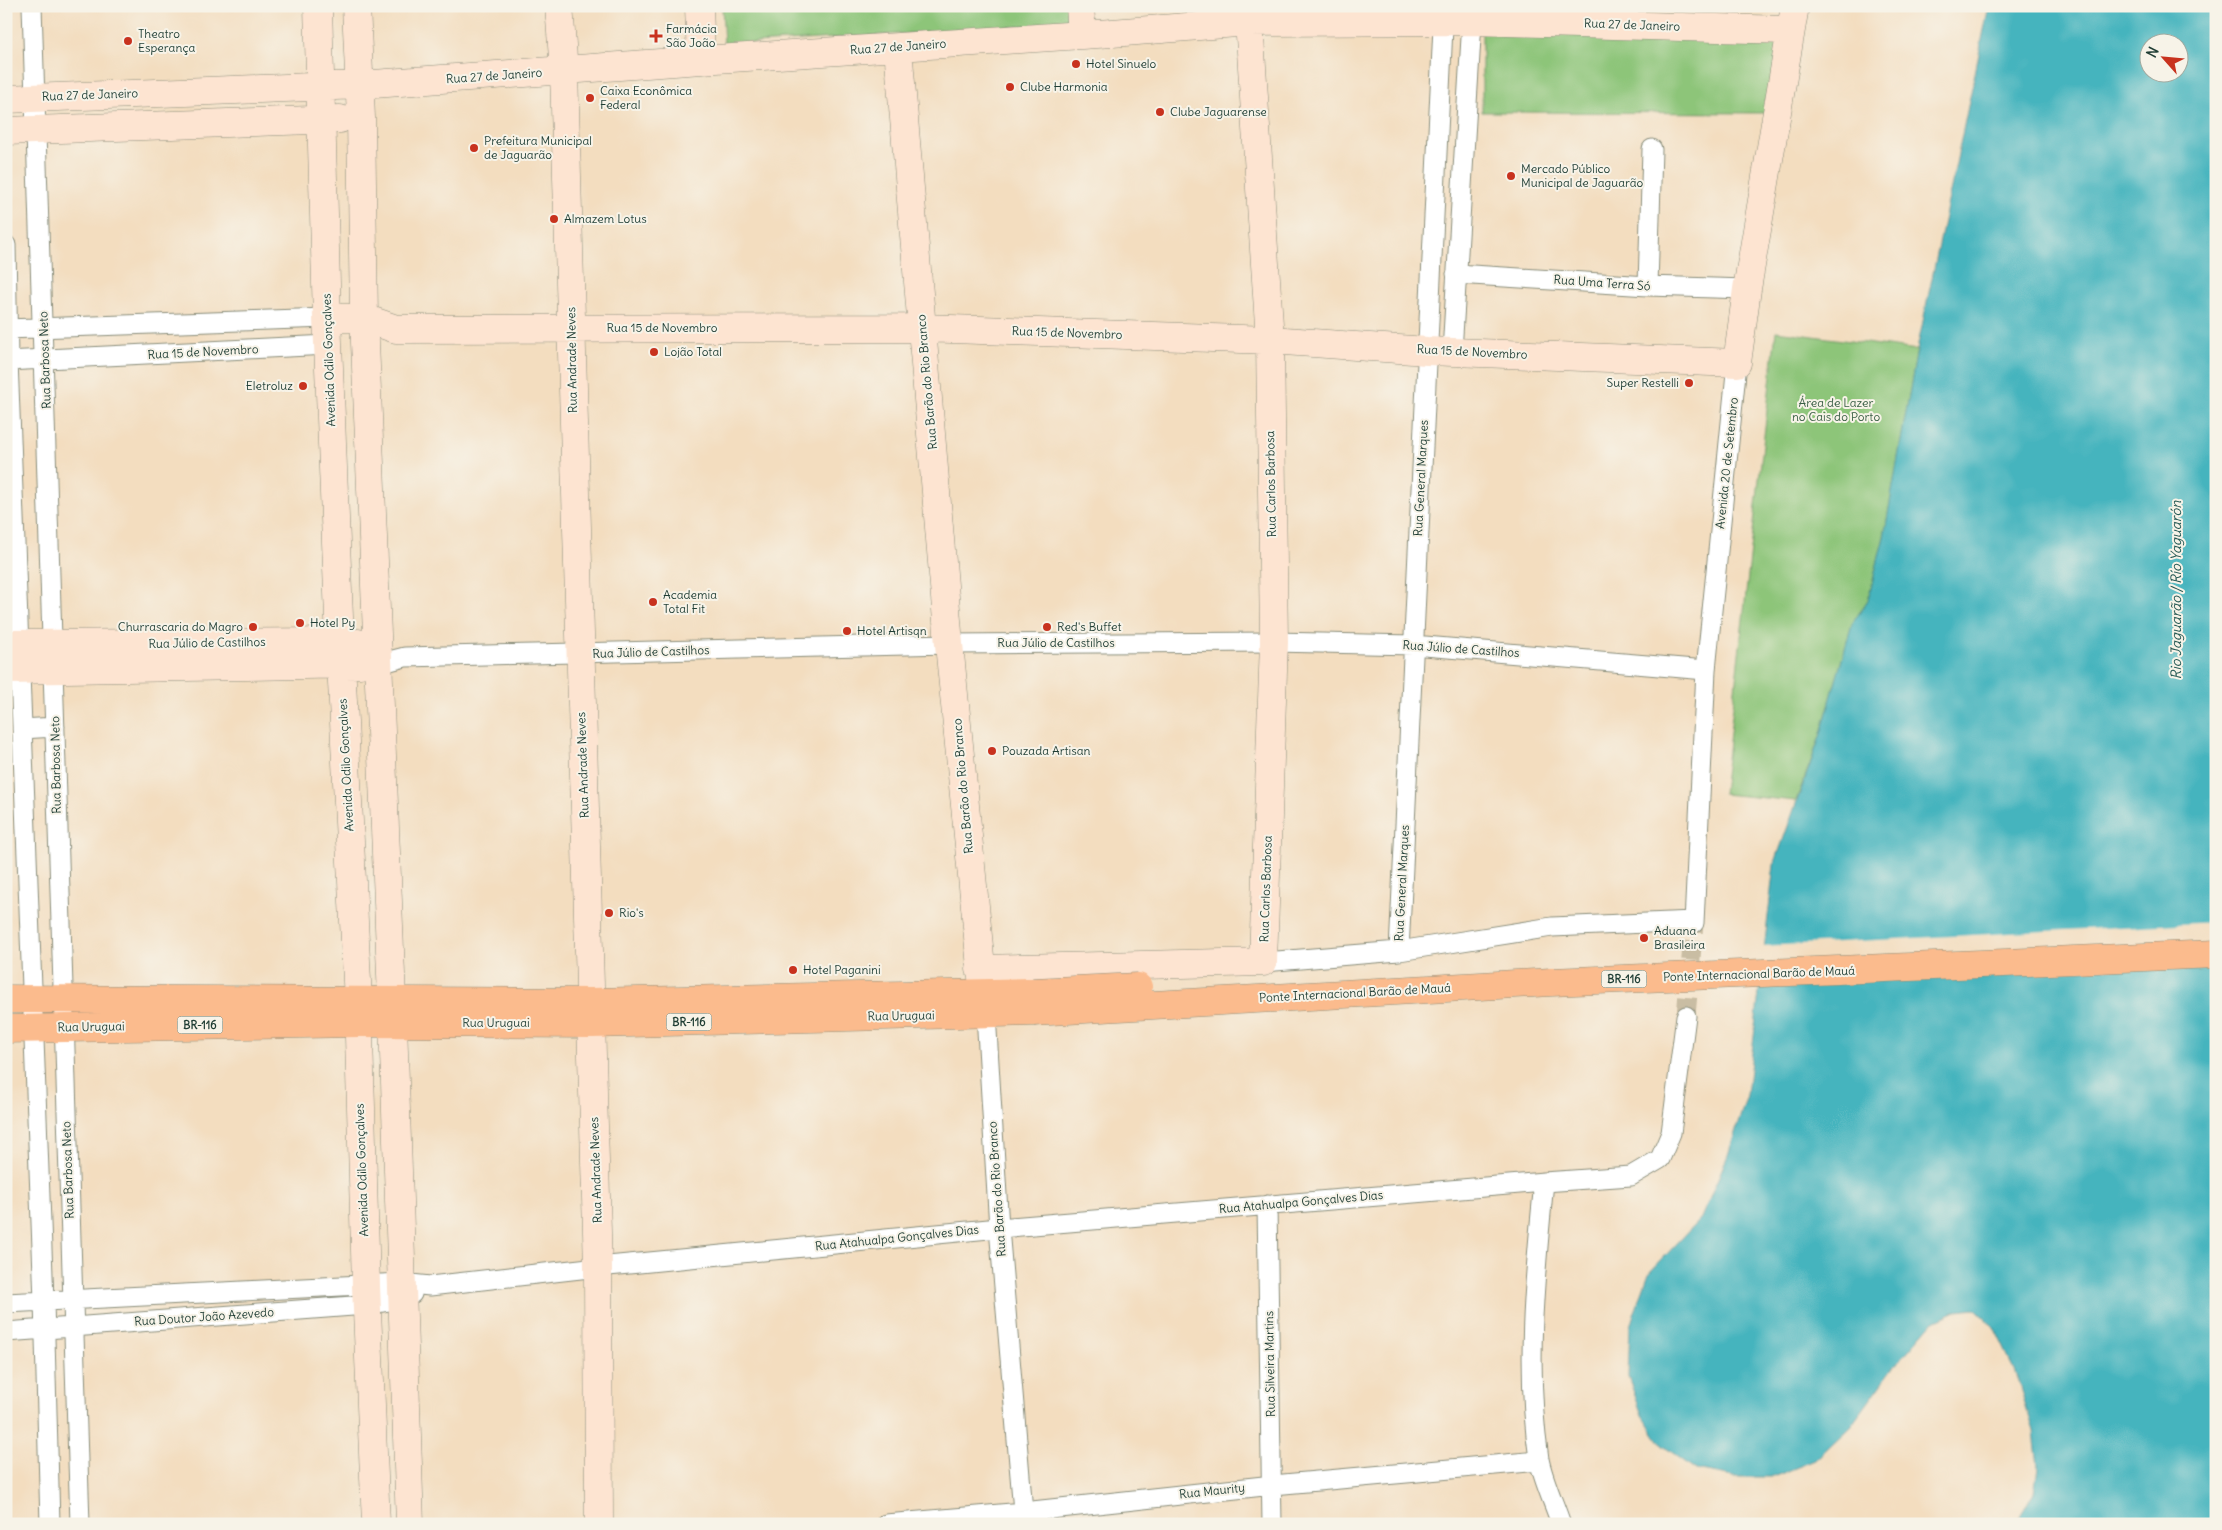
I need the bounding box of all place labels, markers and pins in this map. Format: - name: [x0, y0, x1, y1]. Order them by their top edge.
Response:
- place label: Farmácia São João: [666, 21, 717, 50]
- place label: Theatro Esperança: [138, 26, 195, 55]
- marker: Farmácia São João: [650, 30, 662, 42]
- marker: Theatro Esperança: [122, 35, 134, 47]
- place label: Hotel Sinuelo: [1086, 56, 1157, 71]
- marker: Hotel Sinuelo: [1070, 58, 1082, 70]
- place label: Clube Harmonia: [1020, 79, 1108, 94]
- marker: Clube Harmonia: [1004, 81, 1016, 93]
- place label: Caixa Econômica Federal: [600, 83, 692, 112]
- marker: Caixa Econômica Federal: [584, 92, 596, 104]
- place label: Clube Jaguarense: [1170, 104, 1267, 119]
- marker: Clube Jaguarense: [1154, 106, 1166, 118]
- place label: Prefeitura Municipal de Jaguarão: [484, 133, 592, 162]
- marker: Prefeitura Municipal de Jaguarão: [468, 142, 480, 154]
- place label: Mercado Público Municipal de Jaguarão: [1521, 161, 1644, 190]
- marker: Mercado Público Municipal de Jaguarão: [1505, 170, 1517, 182]
- place label: Almazem Lotus: [564, 211, 647, 226]
- marker: Almazem Lotus: [548, 213, 560, 225]
- place label: Lojão Total: [664, 344, 722, 359]
- marker: Lojão Total: [648, 346, 660, 358]
- place label: Super Restelli: [1607, 375, 1679, 390]
- marker: Super Restelli: [1683, 377, 1695, 389]
- place label: Eletroluz: [246, 378, 293, 393]
- marker: Eletroluz: [297, 380, 309, 392]
- place label: Academia Total Fit: [663, 587, 717, 616]
- marker: Academia Total Fit: [647, 596, 659, 608]
- place label: Hotel Py: [310, 615, 355, 630]
- marker: Hotel Py: [294, 617, 306, 629]
- place label: Churrascaria do Magro: [118, 619, 243, 634]
- place label: Red's Buffet: [1057, 619, 1121, 634]
- marker: Churrascaria do Magro: [247, 621, 259, 633]
- marker: Red's Buffet: [1041, 621, 1053, 633]
- place label: Hotel Artisqn: [857, 623, 927, 638]
- marker: Hotel Artisqn: [841, 625, 853, 637]
- place label: Pouzada Artisan: [1002, 743, 1091, 758]
- marker: Pouzada Artisan: [986, 745, 998, 757]
- place label: Rio's: [619, 905, 644, 920]
- marker: Rio's: [603, 907, 615, 919]
- place label: Aduana Brasileira: [1654, 923, 1705, 952]
- marker: Aduana Brasileira: [1638, 932, 1650, 944]
- place label: Hotel Paganini: [803, 962, 881, 977]
- marker: Hotel Paganini: [787, 964, 799, 976]

